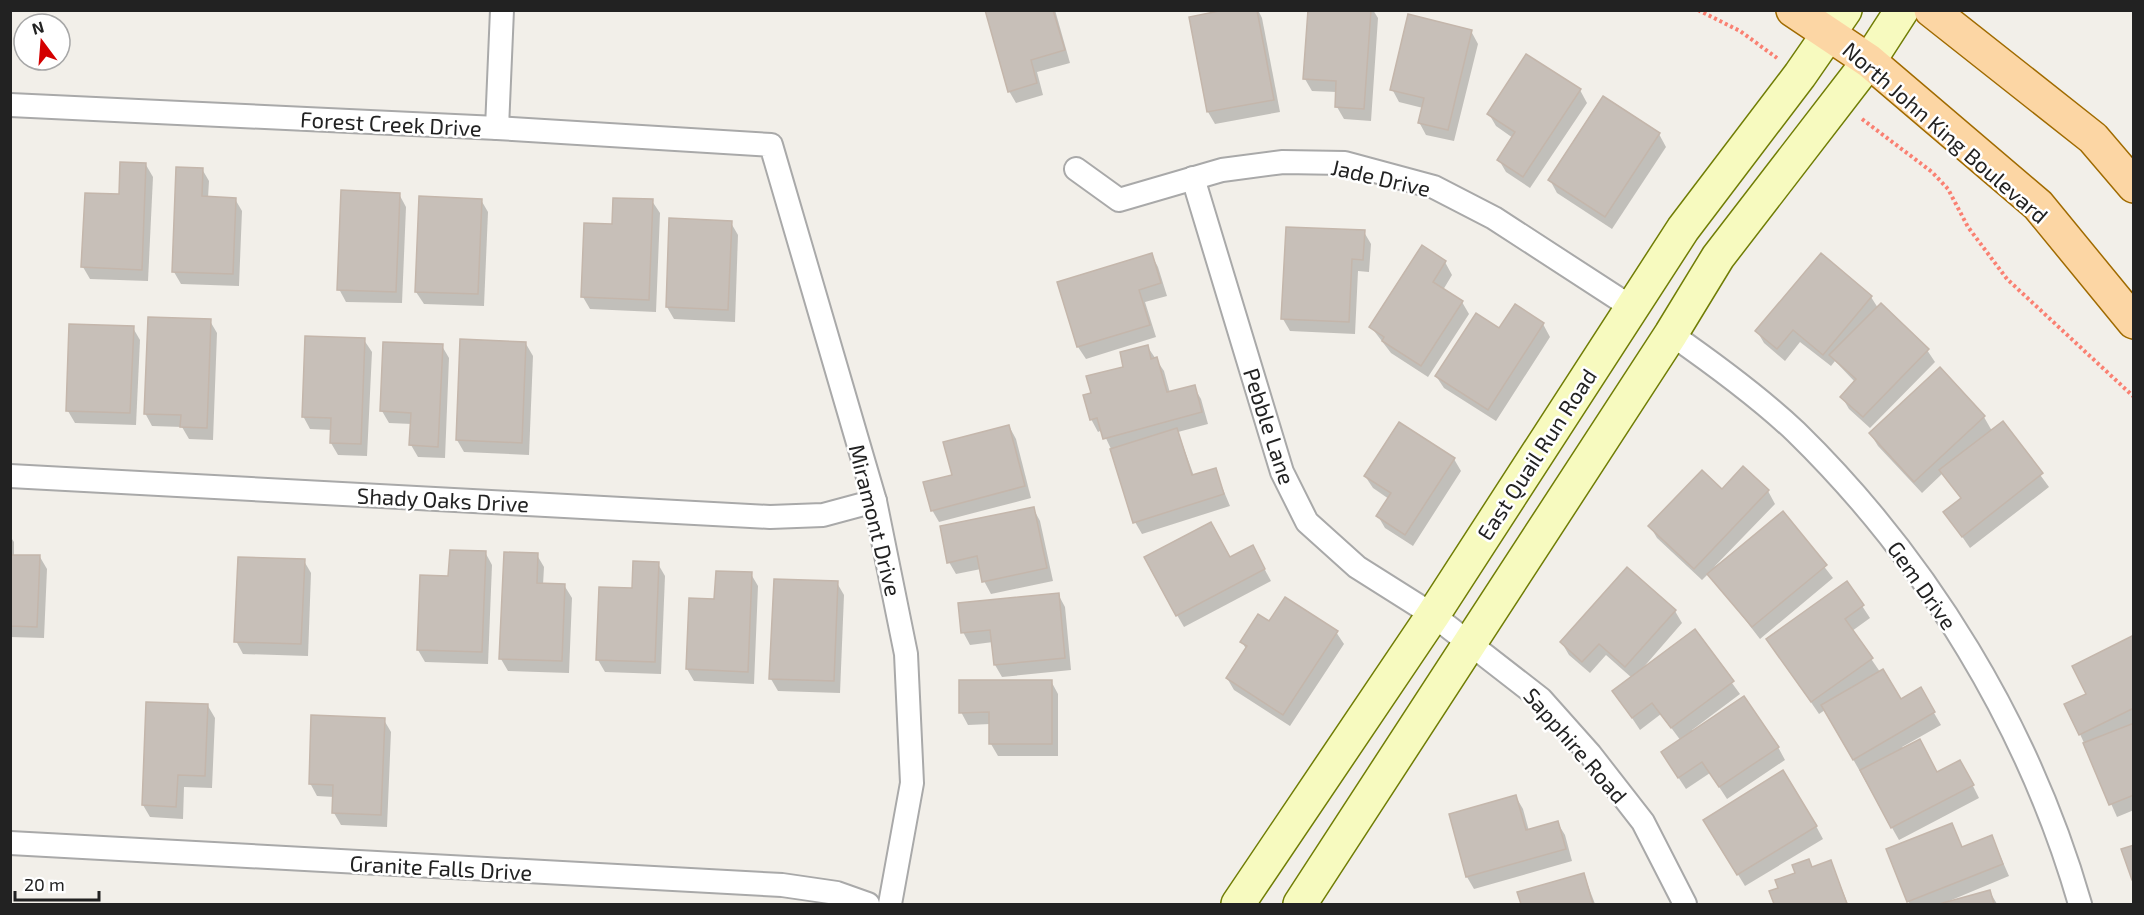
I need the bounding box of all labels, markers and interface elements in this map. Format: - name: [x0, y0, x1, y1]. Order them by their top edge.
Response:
- north arrow: [12, 12, 72, 72]
- text: N: [30, 16, 46, 38]
- street label: North John King Boulevard: [1838, 36, 2054, 228]
- street label: Forest Creek Drive: [300, 105, 482, 141]
- street label: Jade Drive: [1329, 153, 1433, 201]
- street label: East Quail Run Road: [1471, 363, 1602, 545]
- street label: Pebble Lane: [1239, 364, 1301, 488]
- street label: Miramont Drive: [845, 441, 907, 599]
- street label: Shady Oaks Drive: [356, 482, 530, 516]
- street label: Gem Drive: [1883, 536, 1963, 634]
- street label: Sapphire Road: [1519, 682, 1633, 808]
- street label: Granite Falls Drive: [349, 849, 533, 885]
- scale bar: [15, 864, 99, 902]
- text: 20 m: [24, 873, 65, 895]

